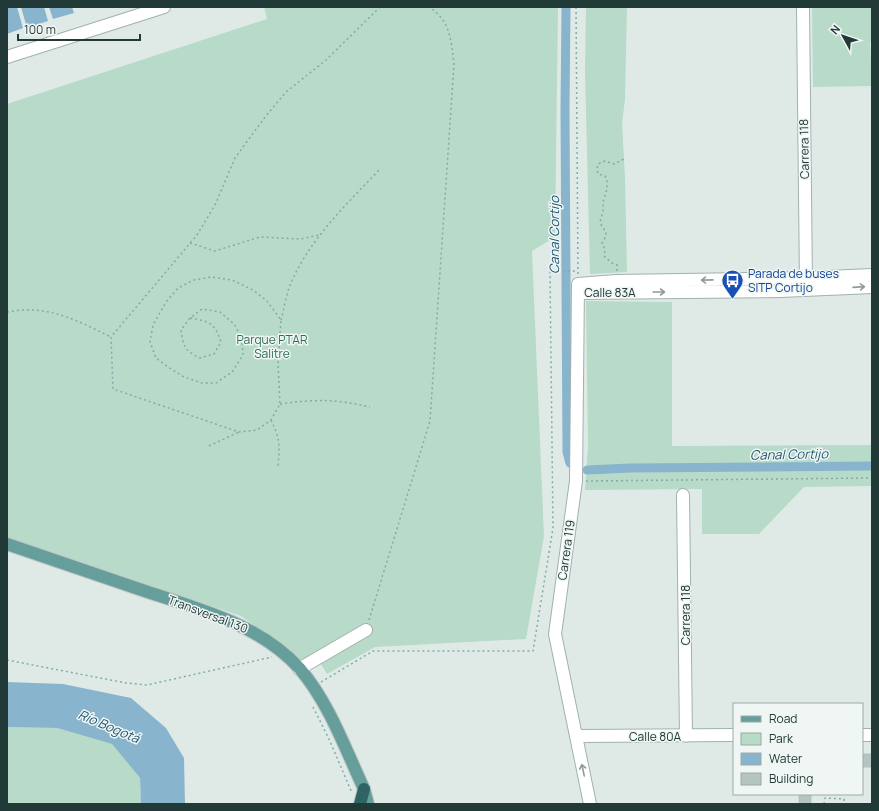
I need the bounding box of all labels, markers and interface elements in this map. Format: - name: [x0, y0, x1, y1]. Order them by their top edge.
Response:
- scale bar: [18, 16, 140, 42]
- north arrow: [823, 16, 863, 56]
- text: 100 m: [24, 21, 56, 38]
- text: N: [827, 21, 843, 37]
- street label: Carrera 118: [795, 119, 813, 179]
- water label: Canal Cortijo: [545, 195, 563, 274]
- place label: Parada de buses SITP Cortijo: [748, 265, 839, 296]
- bus stop icon: Parada de buses SITP Cortijo: [719, 267, 745, 300]
- one-way arrow: [701, 276, 714, 283]
- street label: Calle 83A: [584, 284, 636, 301]
- one-way arrow: [852, 284, 865, 291]
- one-way arrow: [652, 288, 665, 296]
- park label: Parque PTAR Salitre: [237, 331, 308, 362]
- water label: Canal Cortijo: [750, 444, 829, 464]
- street label: Carrera 119: [553, 519, 579, 581]
- street label: Carrera 118: [677, 585, 694, 645]
- street label: Transversal 130: [166, 591, 250, 637]
- legend: [733, 703, 863, 795]
- water label: Río Bogotá: [76, 705, 143, 747]
- text: Road: [769, 710, 797, 727]
- street label: Calle 80A: [629, 728, 681, 745]
- text: Park: [769, 730, 794, 747]
- text: Water: [769, 750, 803, 767]
- one-way arrow: [578, 764, 586, 777]
- text: Building: [769, 770, 813, 787]

